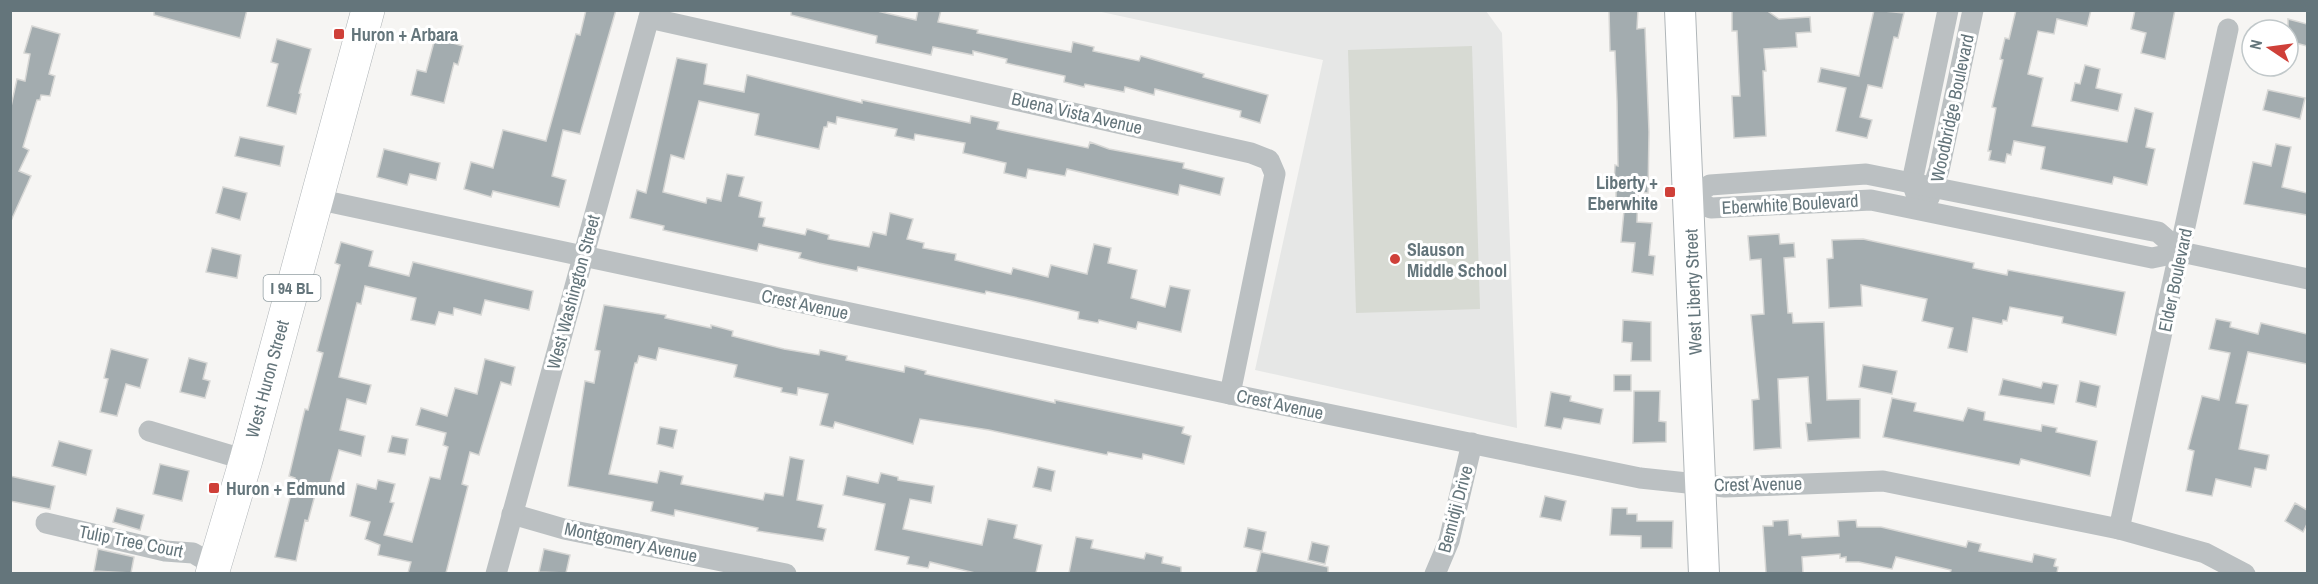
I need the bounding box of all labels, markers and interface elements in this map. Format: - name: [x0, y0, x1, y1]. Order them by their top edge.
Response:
- north arrow: [2240, 18, 2300, 78]
- place label: Huron + Arbara: [351, 22, 459, 47]
- marker: Huron + Arbara: [332, 27, 346, 41]
- street label: Woodbridge Boulevard: [1924, 32, 1980, 184]
- text: N: [2244, 38, 2267, 52]
- street label: Buena Vista Avenue: [1009, 86, 1145, 140]
- place label: Liberty + Eberwhite: [1587, 170, 1658, 216]
- marker: Liberty + Eberwhite: [1663, 185, 1677, 199]
- street label: Eberwhite Boulevard: [1721, 188, 1859, 220]
- street label: West Washington Street: [540, 212, 606, 372]
- street label: Elder Boulevard: [2152, 226, 2198, 334]
- street label: West Liberty Street: [1678, 229, 1708, 355]
- place label: Slauson Middle School: [1407, 237, 1507, 283]
- marker: Slauson Middle School: [1388, 252, 1402, 266]
- road number: I 94 BL: [264, 275, 320, 301]
- street label: Crest Avenue: [759, 283, 851, 325]
- street label: West Huron Street: [239, 317, 295, 441]
- street label: Crest Avenue: [1234, 383, 1326, 425]
- street label: Bemidji Drive: [1431, 463, 1479, 555]
- street label: Crest Avenue: [1714, 471, 1802, 497]
- place label: Huron + Edmund: [226, 476, 345, 501]
- marker: Huron + Edmund: [207, 481, 221, 495]
- street label: Montgomery Avenue: [562, 516, 700, 568]
- street label: Tulip Tree Court: [77, 519, 185, 563]

